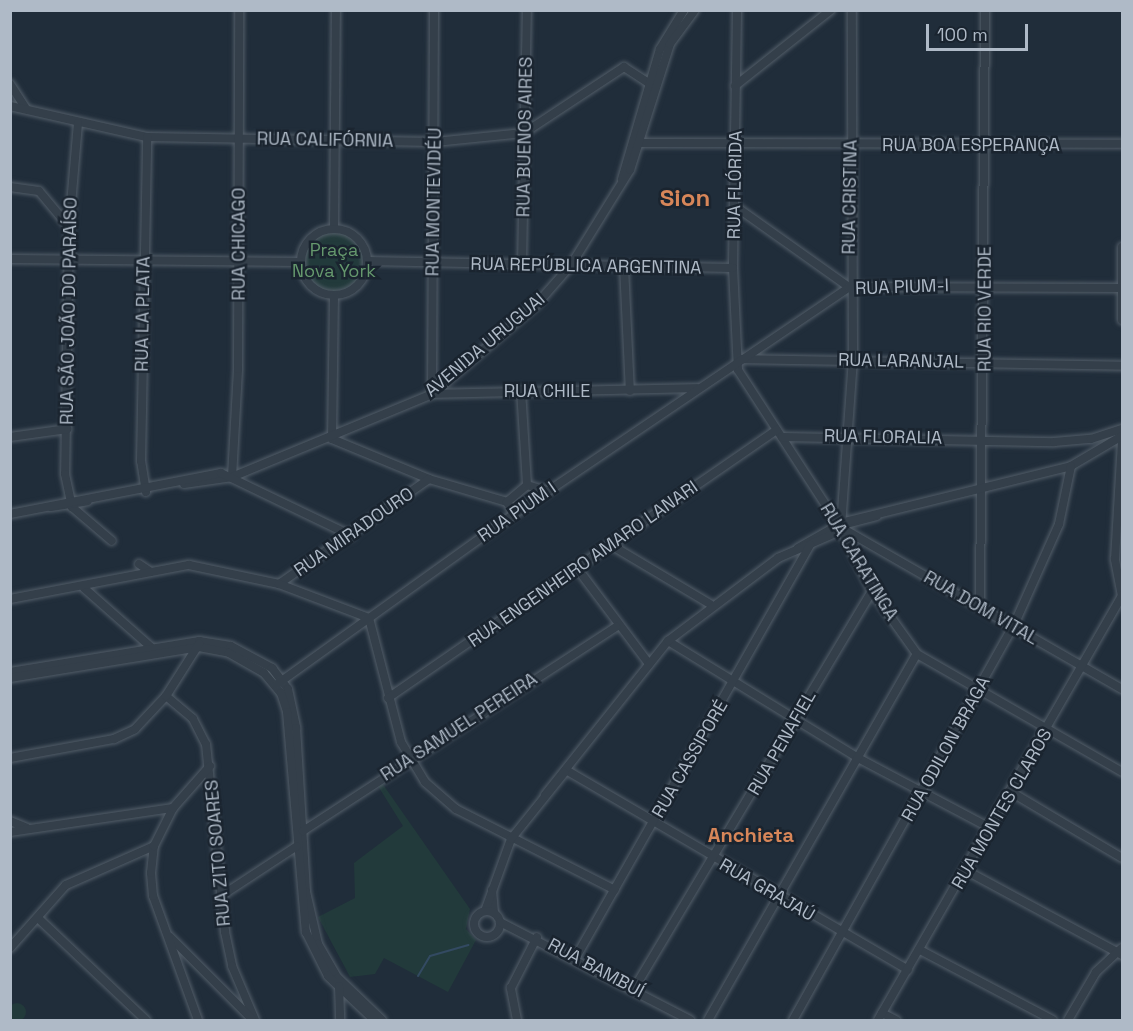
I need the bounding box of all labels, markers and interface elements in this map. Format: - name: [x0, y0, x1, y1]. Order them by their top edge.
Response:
- scale bar: [929, 12, 1031, 50]
- text: 100 m: [937, 23, 988, 46]
- street label: RUA BUENOS AIRES: [513, 56, 537, 218]
- street label: RUA MONTEVIDÉU: [422, 127, 446, 277]
- street label: RUA CALIFÓRNIA: [256, 128, 394, 152]
- street label: RUA FLÓRIDA: [723, 130, 747, 240]
- street label: RUA BOA ESPERANÇA: [882, 134, 1060, 156]
- street label: RUA CRISTINA: [838, 139, 862, 255]
- district label: Sion: [660, 184, 710, 212]
- street label: RUA CHICAGO: [228, 187, 250, 301]
- street label: RUA SÃO JOÃO DO PARAÍSO: [56, 197, 82, 425]
- park label: Praça Nova York: [292, 240, 376, 282]
- street label: RUA RIO VERDE: [974, 246, 996, 372]
- street label: RUA REPÚBLICA ARGENTINA: [470, 253, 702, 279]
- street label: RUA LA PLATA: [131, 256, 155, 372]
- street label: RUA PIUM-I: [854, 275, 950, 299]
- street label: AVENIDA URUGUAI: [420, 288, 550, 402]
- street label: RUA LARANJAL: [838, 349, 964, 373]
- street label: RUA CHILE: [504, 380, 590, 402]
- street label: RUA FLORALIA: [824, 425, 942, 449]
- street label: RUA ENGENHEIRO AMARO LANARI: [464, 476, 702, 652]
- street label: RUA PIUM I: [474, 477, 560, 547]
- street label: RUA MIRADOURO: [290, 483, 418, 581]
- street label: RUA CARATINGA: [815, 499, 903, 625]
- street label: RUA DOM VITAL: [920, 566, 1042, 650]
- street label: RUA SAMUEL PEREIRA: [376, 668, 542, 786]
- street label: RUA ODILON BRAGA: [897, 673, 995, 825]
- street label: RUA PENAFIEL: [743, 687, 821, 799]
- street label: RUA CASSIPORÉ: [647, 696, 733, 822]
- street label: RUA MONTES CLAROS: [947, 725, 1057, 893]
- street label: RUA ZITO SOARES: [201, 779, 235, 927]
- district label: Anchieta: [708, 823, 794, 847]
- street label: RUA GRAJAÚ: [715, 854, 819, 926]
- street label: RUA BAMBUÍ: [544, 934, 648, 1002]

